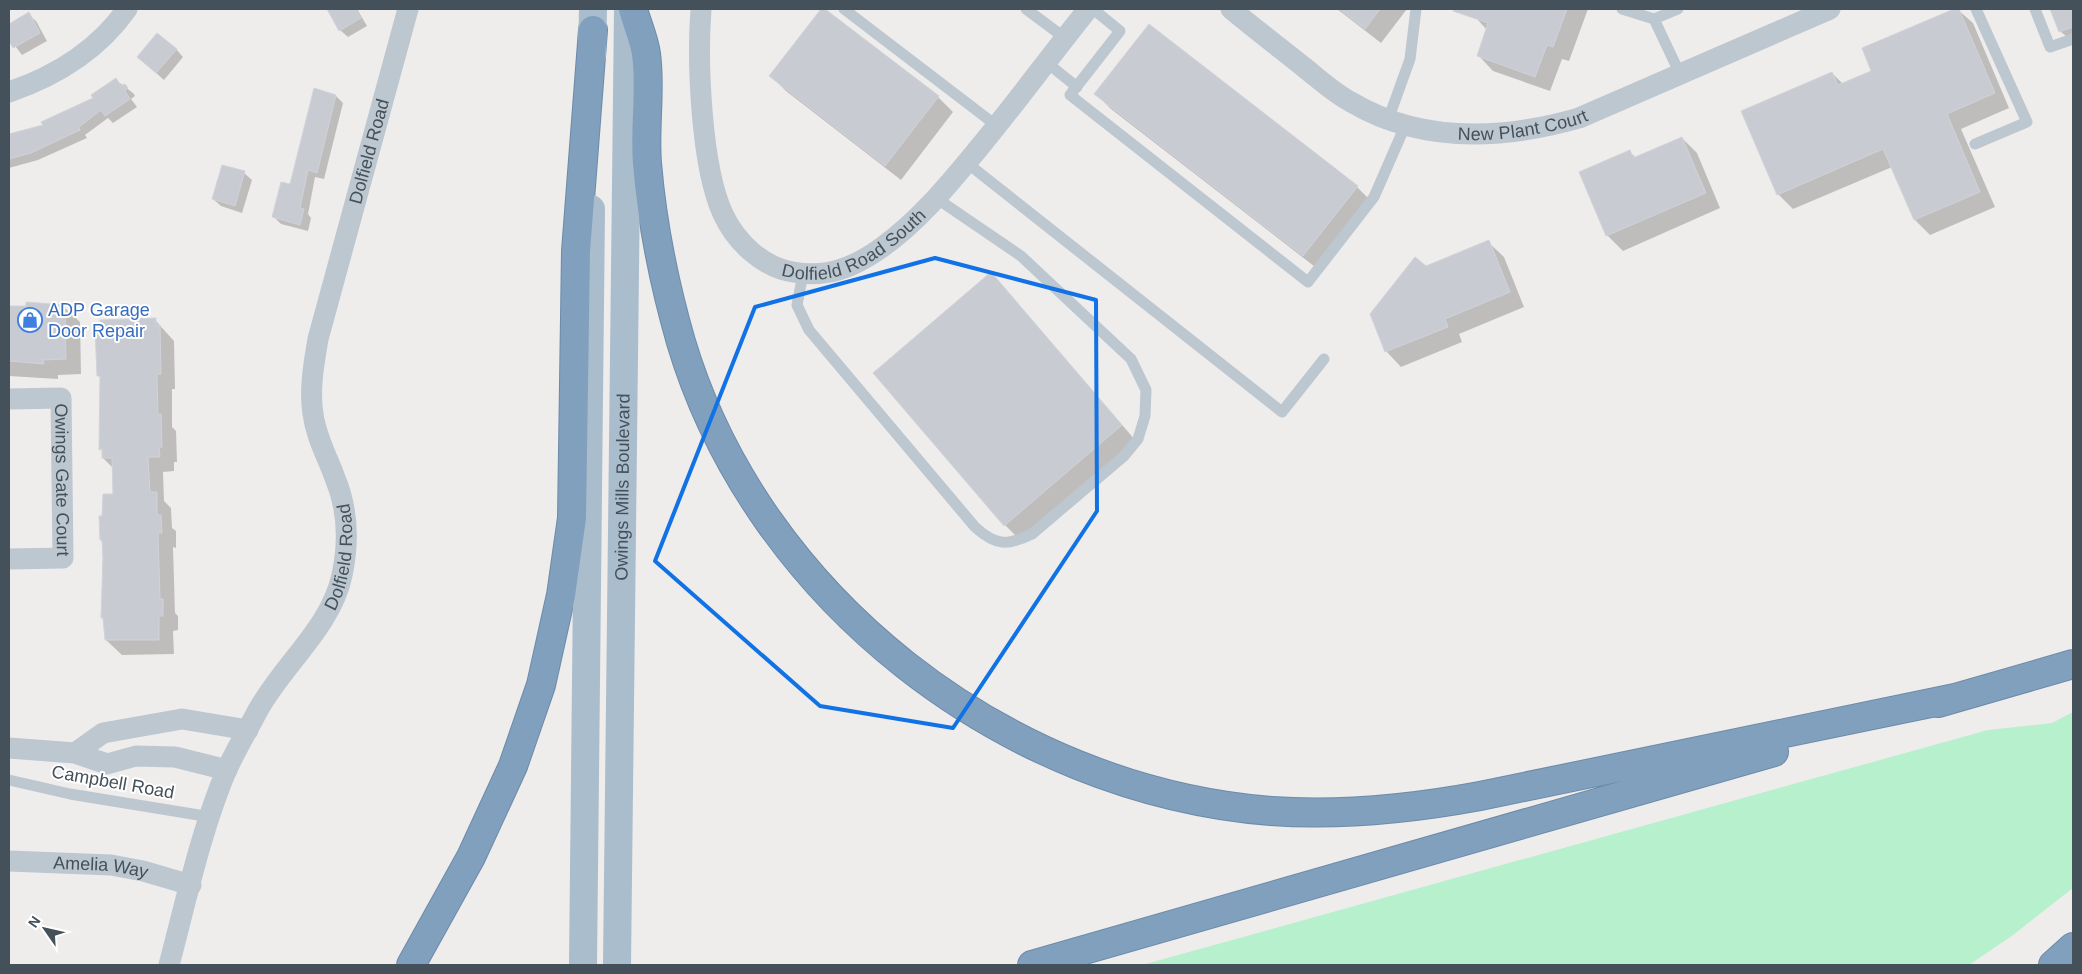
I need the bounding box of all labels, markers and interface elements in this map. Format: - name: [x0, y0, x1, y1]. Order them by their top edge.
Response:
- street label: Dolfield Road: [345, 97, 393, 206]
- street label: New Plant Court: [1457, 105, 1591, 144]
- street label: Dolfield Road South: [780, 205, 930, 284]
- place label: ADP Garage Door Repair: [48, 300, 150, 341]
- shop icon: ADP Garage Door Repair: [17, 307, 43, 333]
- street label: Owings Mills Boulevard: [611, 393, 634, 581]
- street label: Owings Gate Court: [51, 403, 73, 557]
- street label: Dolfield Road: [320, 502, 356, 613]
- street label: Campbell Road: [50, 761, 176, 803]
- street label: Amelia Way: [53, 853, 151, 882]
- north arrow: [20, 904, 70, 954]
- text: N: [25, 913, 44, 930]

